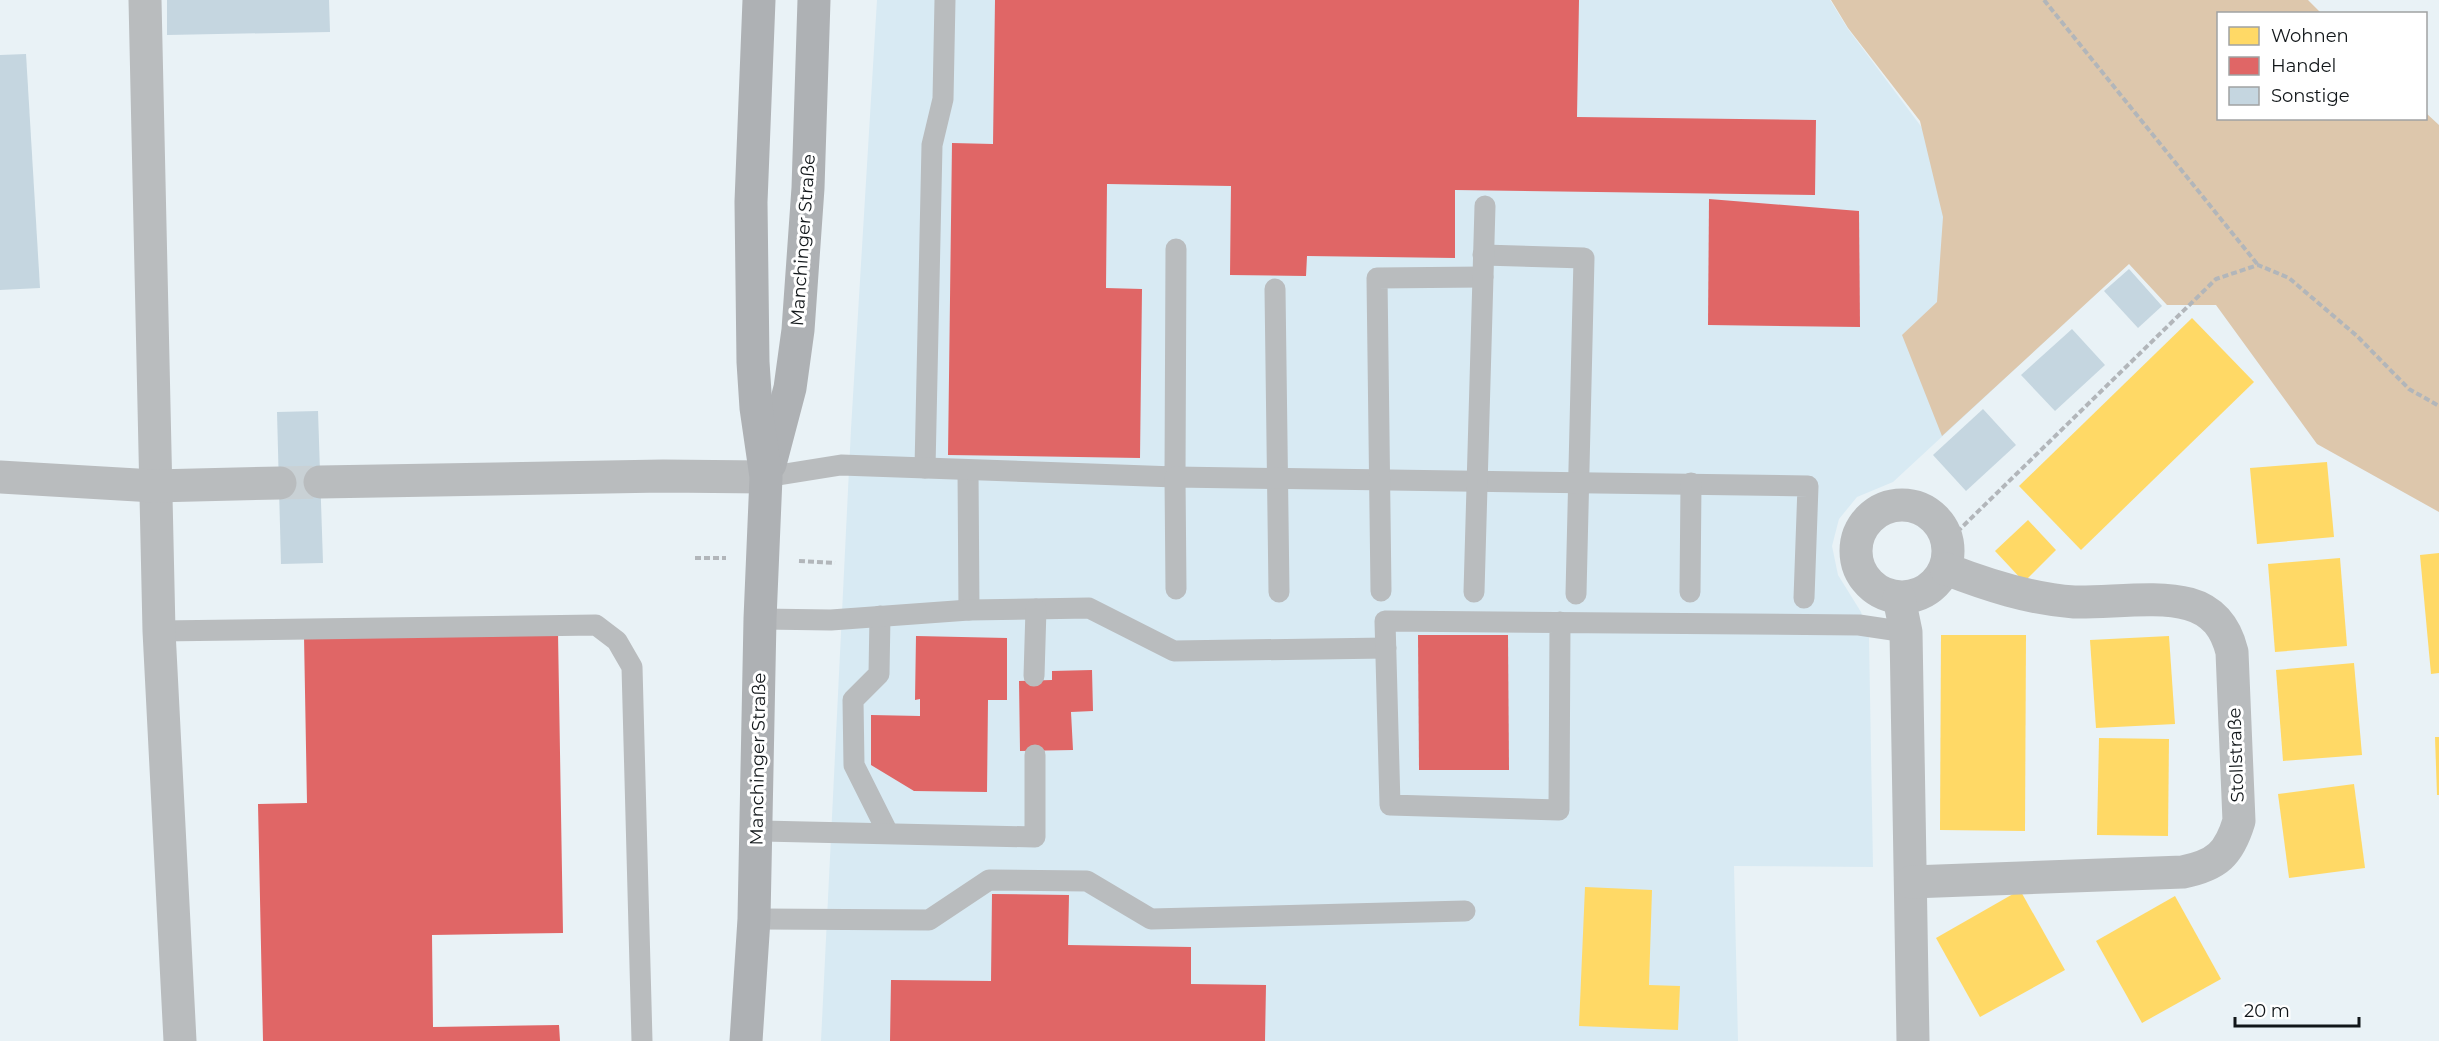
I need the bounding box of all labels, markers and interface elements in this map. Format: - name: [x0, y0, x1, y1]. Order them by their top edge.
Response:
- legend: [2217, 12, 2427, 120]
- text: Wohnen: [2271, 25, 2349, 47]
- text: Handel: [2271, 55, 2336, 77]
- text: Sonstige: [2271, 85, 2350, 107]
- street label: Manchinger Straße: [786, 153, 820, 327]
- street label: Manchinger Straße: [745, 672, 771, 846]
- street label: Stollstraße: [2223, 707, 2249, 803]
- scale bar: [2235, 990, 2360, 1028]
- text: 20 m: [2244, 1000, 2290, 1022]

